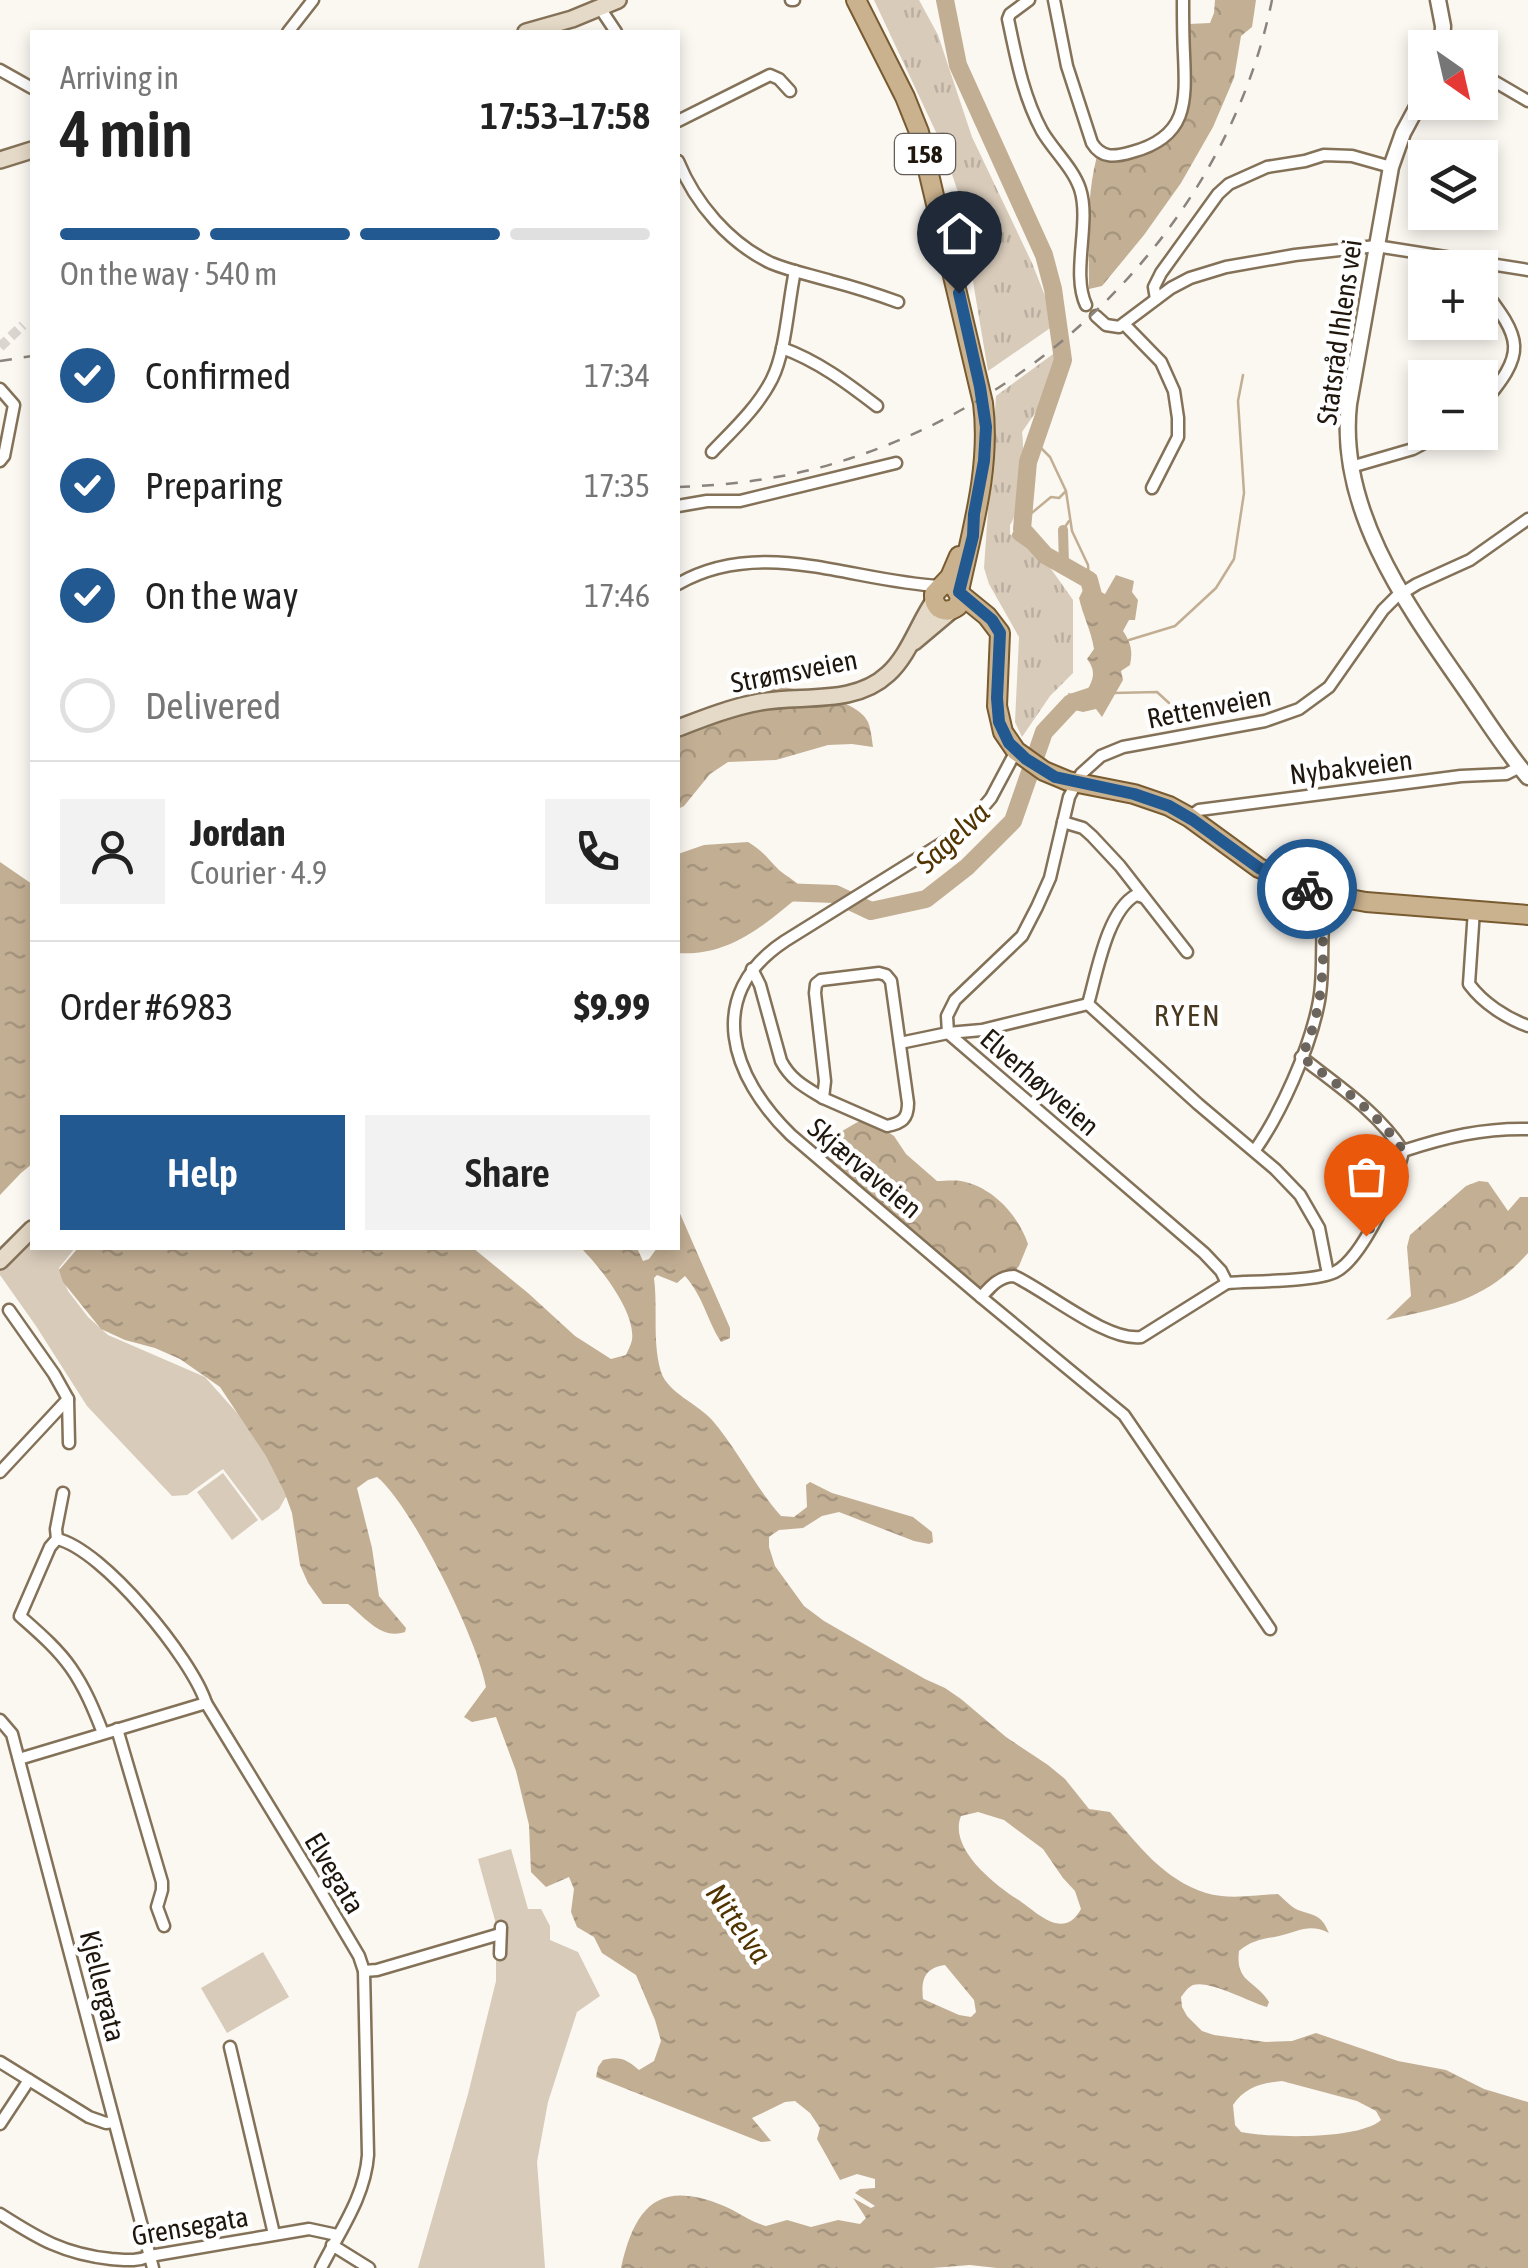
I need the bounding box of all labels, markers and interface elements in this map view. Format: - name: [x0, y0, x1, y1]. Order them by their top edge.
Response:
- north arrow: [1408, 30, 1498, 120]
- map controls: [1408, 30, 1498, 450]
- text: Arriving in: [60, 59, 179, 96]
- text: 17:53–17:58: [480, 94, 650, 137]
- text: 4 min: [60, 96, 193, 171]
- road number: 158: [895, 134, 955, 174]
- button: layers: [1408, 140, 1498, 230]
- pin: [917, 191, 1002, 294]
- icon: home: [932, 206, 987, 261]
- street label: Statsråd Ihlens vei: [1310, 237, 1368, 427]
- button: +: [1408, 250, 1498, 340]
- text: On the way · 540 m: [60, 255, 277, 292]
- icon: check: [60, 348, 115, 403]
- text: Confirmed: [145, 354, 291, 397]
- text: 17:34: [584, 357, 650, 394]
- button: −: [1408, 360, 1498, 450]
- icon: check: [60, 458, 115, 513]
- text: Preparing: [145, 464, 283, 507]
- text: 17:35: [584, 467, 650, 504]
- icon: check: [60, 568, 115, 623]
- text: On the way: [145, 574, 298, 617]
- text: 17:46: [584, 577, 650, 614]
- street label: Strømsveien: [728, 643, 860, 699]
- street label: Rettenveien: [1144, 679, 1274, 735]
- text: Delivered: [145, 684, 281, 727]
- street label: Nybakveien: [1288, 744, 1414, 790]
- water label: Sagelva: [908, 795, 996, 880]
- button: person: [60, 799, 165, 904]
- button: phone: [545, 799, 650, 904]
- text: Jordan: [190, 811, 285, 854]
- courier: [1257, 839, 1357, 939]
- text: Courier · 4.9: [190, 854, 327, 891]
- icon: bike: [1280, 862, 1335, 917]
- text: Order #6983: [60, 985, 233, 1028]
- text: $9.99: [574, 985, 650, 1028]
- district label: RYEN: [1154, 998, 1222, 1032]
- street label: Elverhøyveien: [974, 1022, 1106, 1142]
- street label: Skjærvaveien: [802, 1111, 928, 1225]
- button: Help: [60, 1115, 345, 1230]
- button: Share: [365, 1115, 650, 1230]
- pin: [1324, 1134, 1409, 1237]
- icon: bag: [1339, 1149, 1394, 1204]
- street label: Elvegata: [298, 1827, 372, 1919]
- water label: Nittelva: [700, 1877, 778, 1969]
- street label: Kjellergata: [74, 1927, 132, 2045]
- street label: Grensegata: [129, 2200, 251, 2252]

